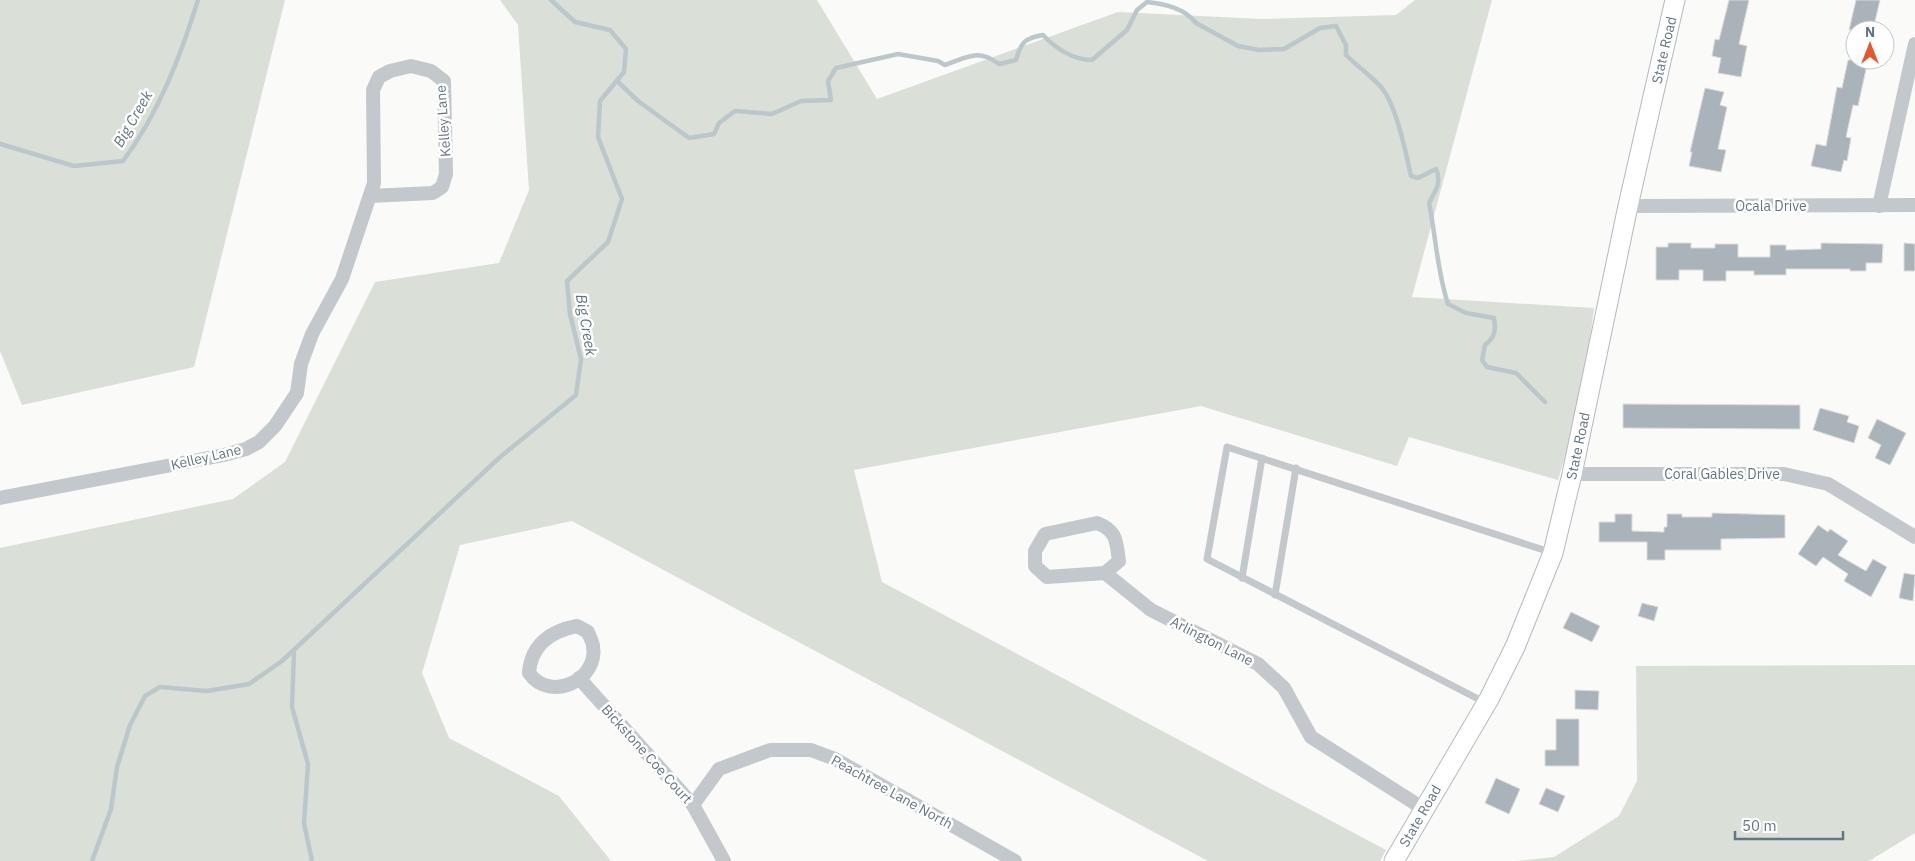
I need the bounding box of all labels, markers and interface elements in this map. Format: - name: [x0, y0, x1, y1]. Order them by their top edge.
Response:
- street label: State Road: [1648, 15, 1680, 85]
- north arrow: [1845, 20, 1895, 70]
- text: N: [1865, 23, 1875, 41]
- street label: Kelley Lane: [431, 84, 454, 157]
- water label: Big Creek: [109, 87, 156, 150]
- street label: Ocala Drive: [1735, 197, 1807, 215]
- water label: Big Creek: [572, 293, 601, 357]
- street label: State Road: [1562, 411, 1594, 481]
- street label: Kelley Lane: [169, 440, 243, 474]
- street label: Coral Gables Drive: [1664, 465, 1780, 483]
- street label: Arlington Lane: [1167, 612, 1257, 670]
- street label: Bickstone Coe Court: [598, 701, 696, 807]
- street label: Peachtree Lane North: [828, 751, 956, 833]
- street label: State Road: [1395, 782, 1445, 850]
- scale bar: [1735, 808, 1842, 840]
- text: 50 m: [1742, 816, 1777, 835]

